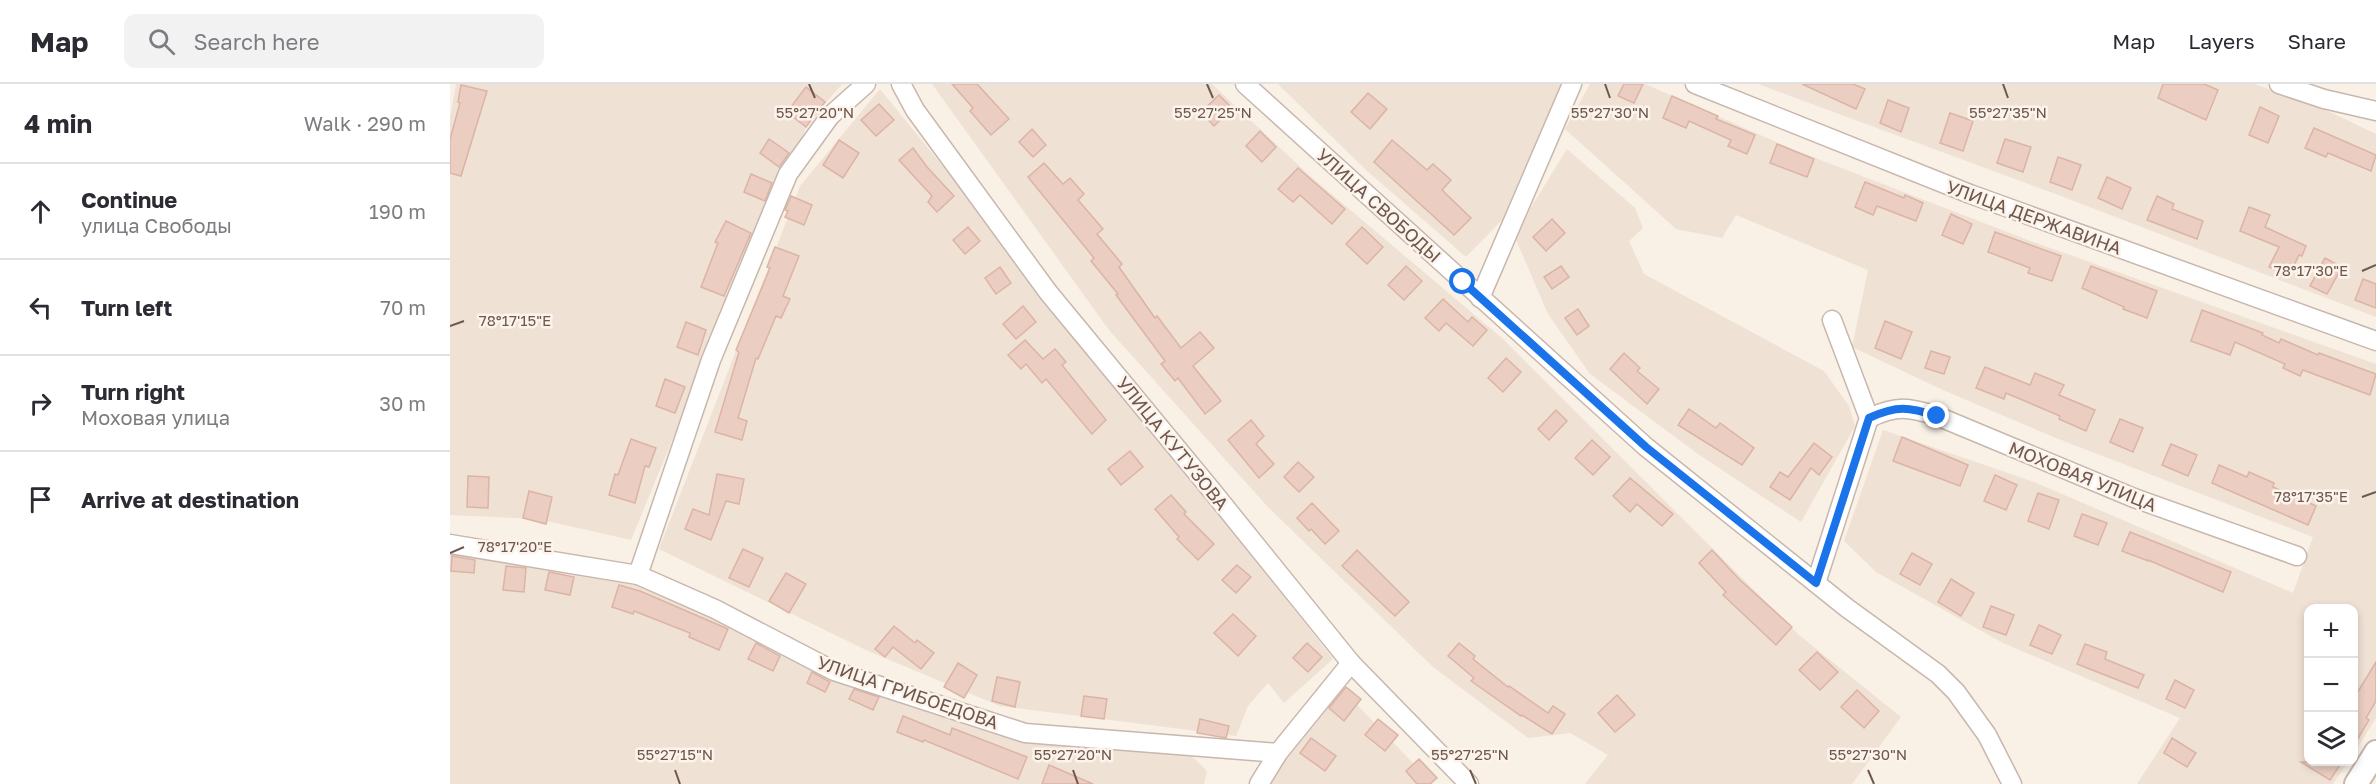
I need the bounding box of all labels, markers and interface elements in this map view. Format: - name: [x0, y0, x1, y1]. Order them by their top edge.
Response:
- search box: [124, 14, 544, 68]
- text: Map: [30, 25, 88, 58]
- icon: search: [145, 25, 178, 58]
- text: Search here: [193, 28, 319, 55]
- text: Map: [2112, 28, 2155, 54]
- text: Layers: [2188, 28, 2255, 54]
- text: Share: [2288, 28, 2346, 54]
- text: 55°27'20"N: [776, 103, 854, 121]
- text: 55°27'25"N: [1174, 103, 1252, 121]
- text: 55°27'30"N: [1571, 103, 1649, 121]
- text: 55°27'35"N: [1969, 103, 2047, 121]
- text: 4 min: [24, 108, 92, 139]
- text: Walk · 290 m: [304, 111, 426, 135]
- street label: УЛИЦА СВОБОДЫ: [1312, 143, 1446, 267]
- street label: УЛИЦА ДЕРЖАВИНА: [1943, 175, 2125, 259]
- text: Continue: [81, 186, 177, 213]
- icon: ahead: [24, 195, 57, 228]
- text: 190 m: [369, 199, 426, 223]
- text: улица Свободы: [81, 213, 232, 237]
- text: 78°17'30"E: [2274, 261, 2348, 279]
- route start: [1449, 268, 1475, 294]
- icon: left: [24, 291, 57, 324]
- text: Turn left: [81, 294, 172, 321]
- text: 70 m: [380, 295, 426, 319]
- text: 78°17'15"E: [479, 311, 551, 329]
- street label: УЛИЦА КУТУЗОВА: [1112, 372, 1234, 514]
- text: Turn right: [81, 378, 185, 405]
- icon: right: [24, 387, 57, 420]
- text: 30 m: [379, 391, 426, 415]
- route end: [1923, 402, 1949, 428]
- text: Моховая улица: [81, 405, 230, 429]
- street label: МОХОВАЯ УЛИЦА: [2006, 436, 2160, 516]
- icon: arrive: [24, 483, 57, 516]
- text: Arrive at destination: [81, 486, 299, 513]
- text: 78°17'35"E: [2274, 487, 2348, 505]
- text: 78°17'20"E: [478, 537, 552, 555]
- map controls: [2304, 604, 2358, 766]
- button: +: [2304, 604, 2358, 658]
- street label: УЛИЦА ГРИБОЕДОВА: [814, 651, 1002, 733]
- button: −: [2304, 658, 2358, 712]
- button: layers: [2304, 712, 2358, 766]
- text: 55°27'15"N: [637, 745, 713, 763]
- text: 55°27'20"N: [1034, 745, 1112, 763]
- text: 55°27'25"N: [1431, 745, 1509, 763]
- text: 55°27'30"N: [1829, 745, 1907, 763]

